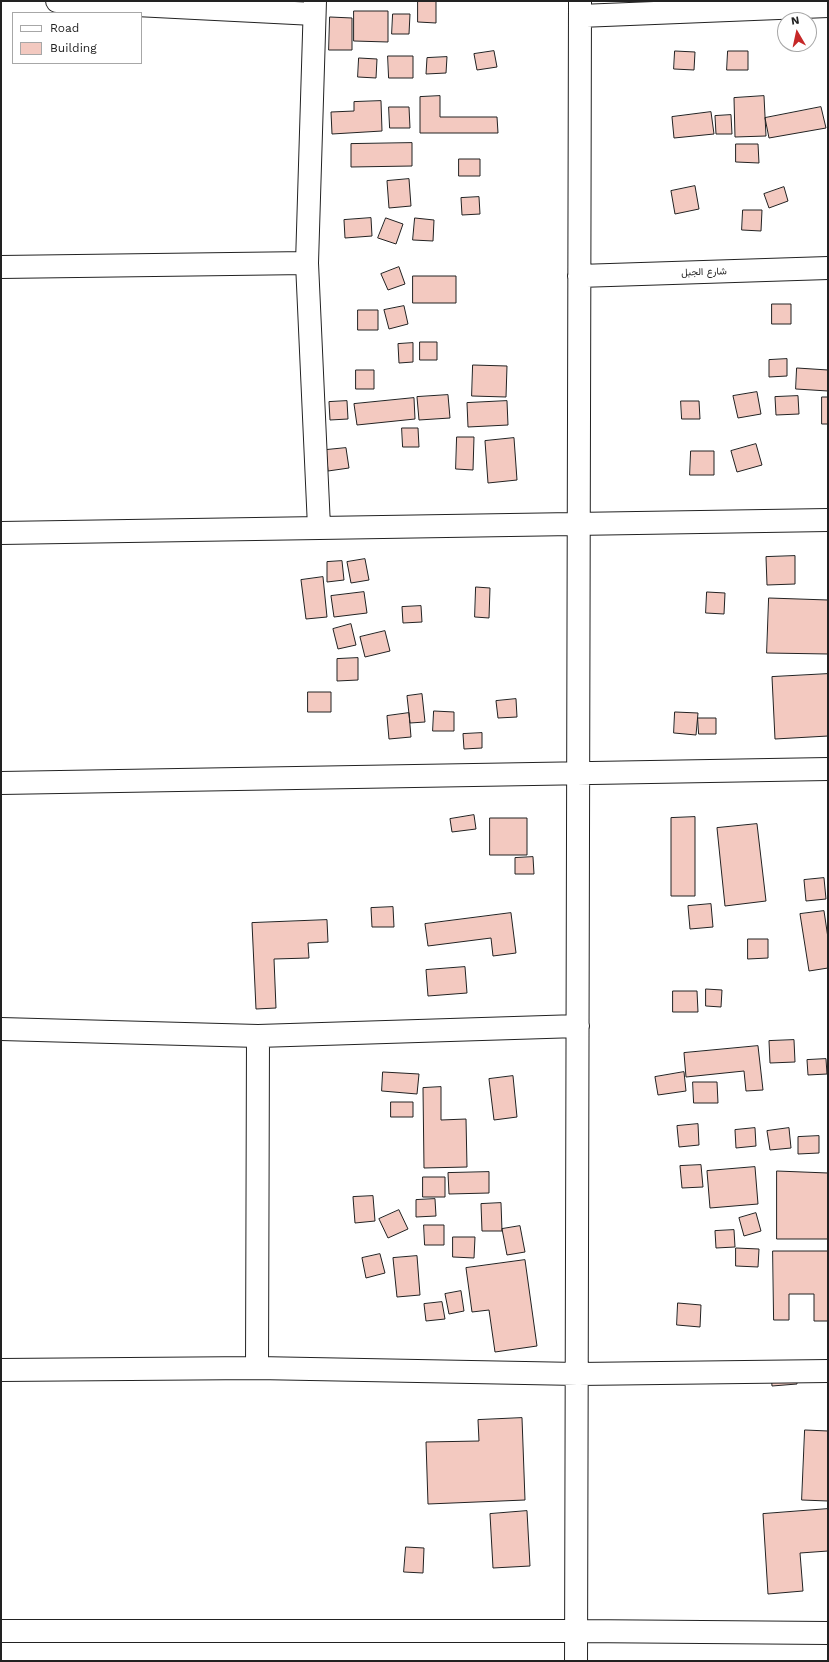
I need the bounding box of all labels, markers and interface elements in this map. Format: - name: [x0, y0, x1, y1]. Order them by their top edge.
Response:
- legend: [12, 12, 142, 64]
- north arrow: [777, 12, 817, 52]
- text: N: [790, 14, 800, 28]
- text: Road: [50, 21, 79, 35]
- text: Building: [50, 41, 97, 55]
- street label: شارع الجبل: [681, 265, 727, 279]

